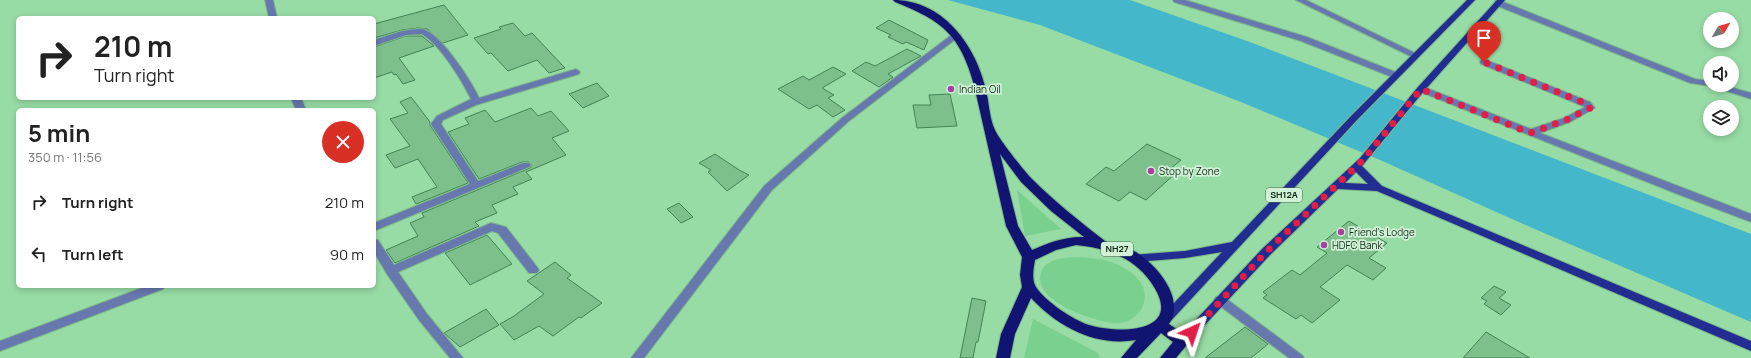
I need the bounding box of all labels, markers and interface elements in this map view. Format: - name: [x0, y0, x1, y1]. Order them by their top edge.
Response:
- north arrow: [1703, 12, 1739, 48]
- map controls: [1703, 12, 1739, 136]
- pin: [1467, 21, 1501, 62]
- text: 210 m: [94, 27, 172, 65]
- icon: arrive: [1473, 27, 1495, 49]
- icon: right: [28, 32, 80, 84]
- button: sound: [1703, 56, 1739, 92]
- text: Turn right: [94, 63, 175, 87]
- place label: Indian Oil: [959, 82, 1001, 96]
- marker: Indian Oil: [946, 84, 956, 94]
- button: layers: [1703, 100, 1739, 136]
- text: 5 min: [28, 116, 90, 149]
- button: close: [322, 121, 364, 163]
- text: 350 m · 11:56: [28, 148, 102, 166]
- place label: Stop by Zone: [1159, 164, 1220, 178]
- marker: Stop by Zone: [1146, 166, 1156, 176]
- road number: SH12A: [1266, 188, 1302, 202]
- icon: right: [28, 191, 50, 213]
- text: Turn right: [62, 192, 133, 213]
- text: 210 m: [325, 192, 364, 213]
- place label: Friend's Lodge: [1349, 225, 1415, 239]
- marker: Friend's Lodge: [1336, 227, 1346, 237]
- place label: HDFC Bank: [1332, 238, 1383, 252]
- marker: HDFC Bank: [1319, 240, 1329, 250]
- road number: NH27: [1101, 242, 1133, 256]
- icon: left: [28, 243, 50, 265]
- text: Turn left: [62, 244, 124, 265]
- text: 90 m: [330, 244, 364, 265]
- position arrow: [1171, 311, 1213, 353]

